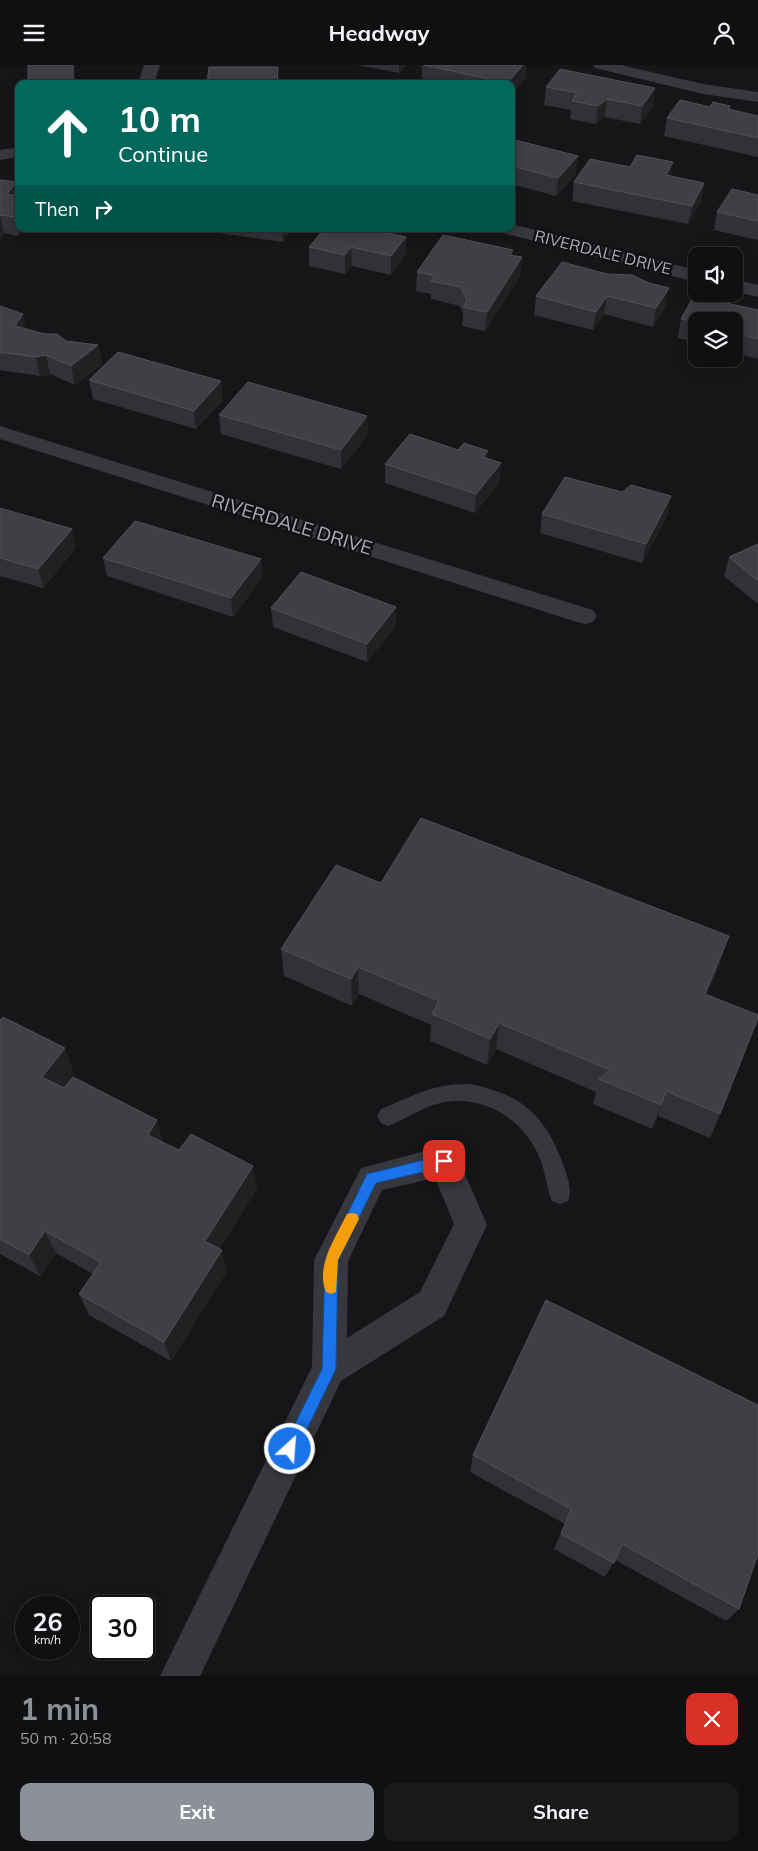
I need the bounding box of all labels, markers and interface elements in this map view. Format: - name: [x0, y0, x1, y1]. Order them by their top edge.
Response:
- icon: menu: [20, 19, 48, 47]
- text: Headway: [328, 19, 430, 47]
- icon: person: [710, 19, 738, 47]
- text: 10 m: [118, 97, 201, 141]
- icon: ahead: [35, 100, 100, 165]
- text: Continue: [118, 140, 208, 168]
- icon: right: [89, 195, 117, 223]
- text: Then: [35, 197, 79, 221]
- street label: RIVERDALE DRIVE: [532, 225, 674, 279]
- map controls: [688, 247, 743, 367]
- button: sound: [688, 247, 743, 302]
- button: layers: [688, 312, 743, 367]
- street label: RIVERDALE DRIVE: [209, 488, 375, 560]
- pin: [423, 1140, 465, 1182]
- icon: arrive: [430, 1147, 458, 1175]
- position arrow: [263, 1422, 315, 1474]
- speed limit sign: 30: [90, 1595, 155, 1660]
- text: 26: [32, 1606, 63, 1637]
- text: km/h: [34, 1632, 61, 1647]
- text: 1 min: [20, 1690, 99, 1728]
- button: close: [686, 1693, 738, 1745]
- text: 50 m · 20:58: [20, 1728, 112, 1748]
- button: Exit: [20, 1783, 374, 1841]
- button: Share: [384, 1783, 738, 1841]

